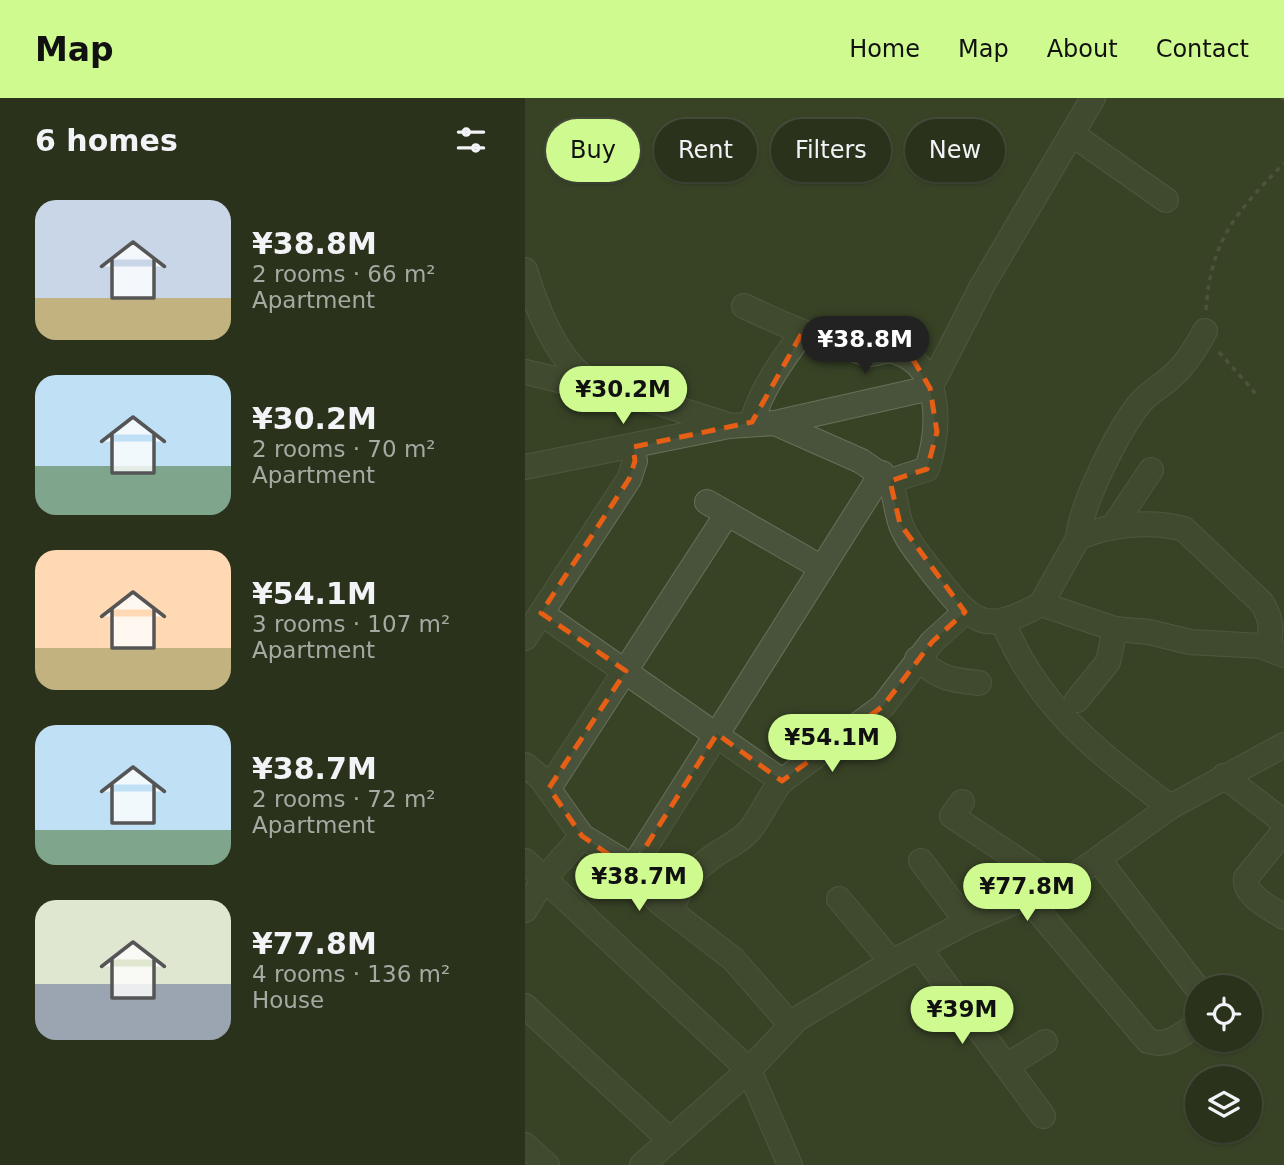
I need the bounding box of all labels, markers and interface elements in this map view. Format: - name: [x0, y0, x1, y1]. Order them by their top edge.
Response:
- text: Map: [35, 30, 114, 69]
- text: Home: [849, 35, 920, 63]
- text: Map: [958, 35, 1009, 63]
- text: About: [1047, 35, 1118, 63]
- text: Contact: [1156, 35, 1249, 63]
- chip: Buy: [546, 119, 640, 182]
- chip: Rent: [654, 119, 757, 182]
- chip: Filters: [771, 119, 891, 182]
- chip: New: [905, 119, 1005, 182]
- icon: filters: [452, 121, 490, 159]
- text: 6 homes: [35, 123, 178, 158]
- text: ¥38.8M: [252, 226, 377, 261]
- icon: home: [91, 228, 175, 312]
- text: 2 rooms · 66 m²: [252, 261, 436, 287]
- text: Apartment: [252, 287, 375, 313]
- pin: ¥38.8M: [808, 316, 922, 376]
- text: ¥38.8M: [817, 326, 913, 352]
- pin: ¥30.2M: [566, 366, 680, 426]
- text: ¥30.2M: [575, 376, 671, 402]
- text: ¥30.2M: [252, 401, 377, 436]
- icon: home: [91, 403, 175, 487]
- text: 2 rooms · 70 m²: [252, 436, 436, 462]
- text: Apartment: [252, 462, 375, 488]
- text: ¥54.1M: [252, 576, 377, 611]
- icon: home: [91, 578, 175, 662]
- text: 3 rooms · 107 m²: [252, 611, 450, 637]
- text: Apartment: [252, 637, 375, 663]
- pin: ¥54.1M: [775, 714, 889, 774]
- text: ¥54.1M: [784, 724, 880, 750]
- text: ¥38.7M: [252, 751, 377, 786]
- icon: home: [91, 753, 175, 837]
- text: 2 rooms · 72 m²: [252, 786, 436, 812]
- text: Apartment: [252, 812, 375, 838]
- pin: ¥38.7M: [582, 854, 696, 913]
- text: ¥38.7M: [591, 863, 687, 889]
- pin: ¥77.8M: [970, 864, 1084, 923]
- text: ¥77.8M: [979, 873, 1075, 899]
- text: ¥77.8M: [252, 926, 377, 961]
- icon: home: [91, 928, 175, 1012]
- text: 4 rooms · 136 m²: [252, 961, 450, 987]
- map controls: [1185, 975, 1262, 1143]
- button: locate: [1185, 975, 1262, 1052]
- pin: ¥39M: [921, 986, 1003, 1046]
- text: House: [252, 987, 324, 1013]
- text: ¥39M: [927, 996, 997, 1022]
- button: layers: [1185, 1066, 1262, 1143]

